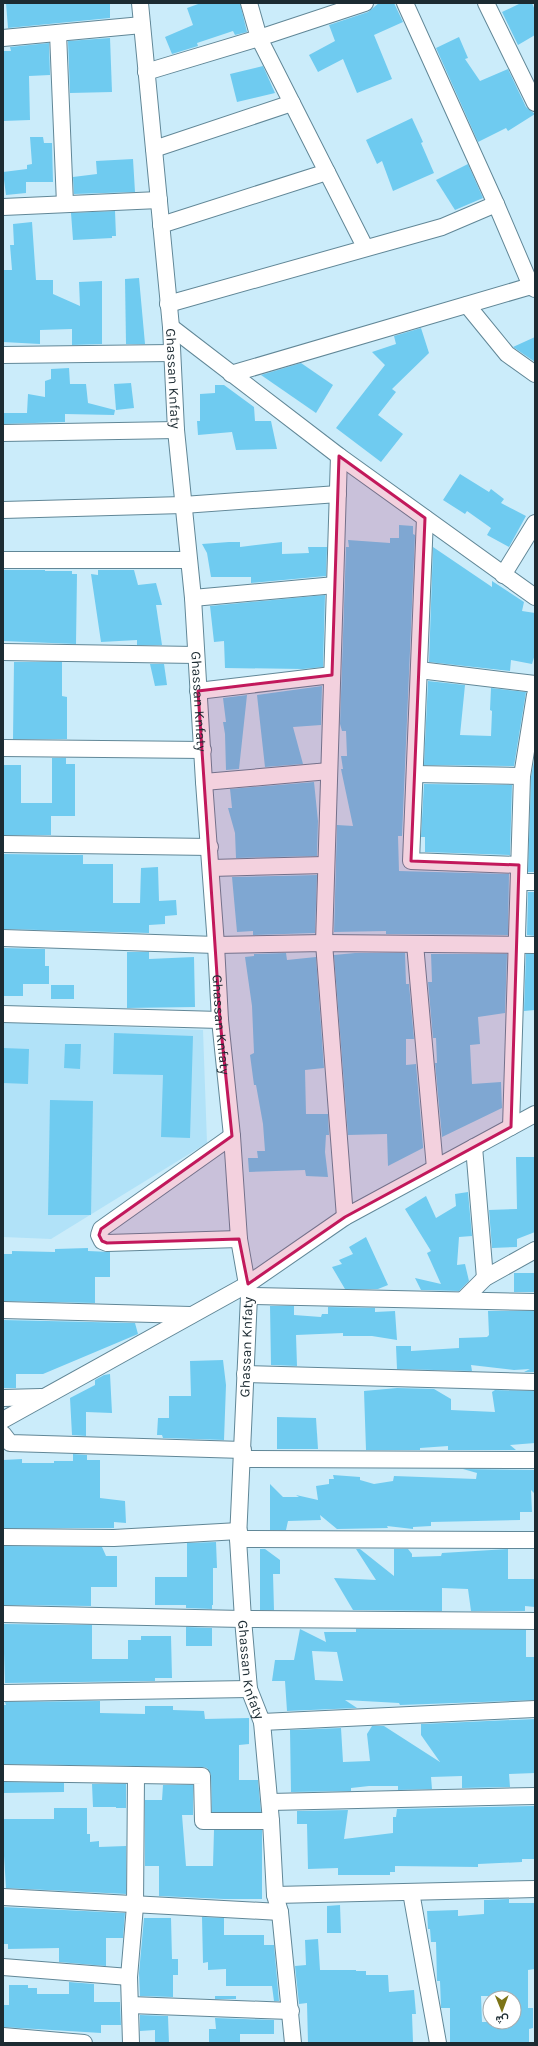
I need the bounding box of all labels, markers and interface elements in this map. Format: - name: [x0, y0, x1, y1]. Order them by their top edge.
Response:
- street label: Ghassan Knfaty: [162, 328, 184, 430]
- street label: Ghassan Knfaty: [187, 651, 210, 753]
- street label: Ghassan Knfaty: [209, 974, 234, 1076]
- street label: Ghassan Knfaty: [236, 1296, 257, 1398]
- street label: Ghassan Knfaty: [234, 1619, 268, 1722]
- north arrow: [482, 1990, 522, 2030]
- text: ش: [495, 2013, 509, 2026]

